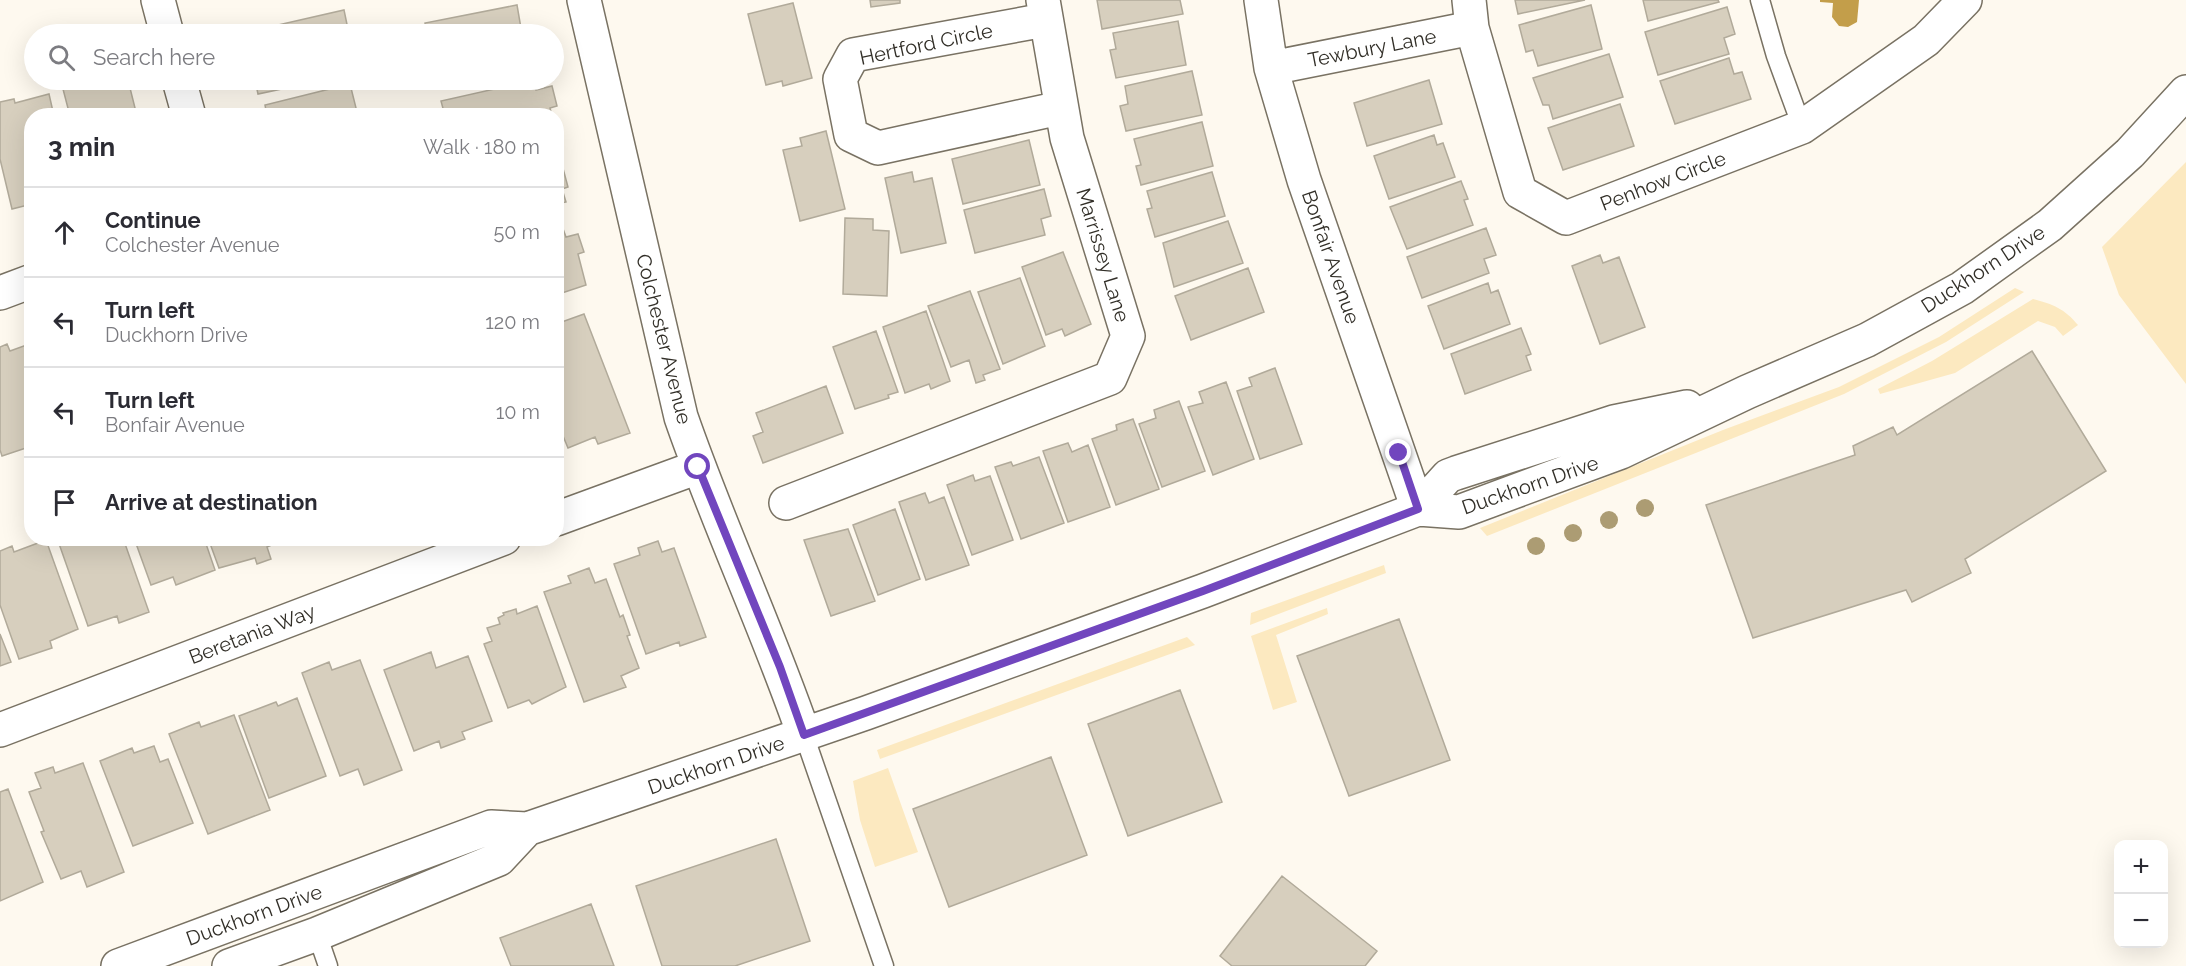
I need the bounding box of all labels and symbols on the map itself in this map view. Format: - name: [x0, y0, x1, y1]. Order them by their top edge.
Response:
- street label: Hertford Circle: [857, 18, 995, 70]
- street label: Tewbury Lane: [1306, 24, 1438, 72]
- street label: Penhow Circle: [1597, 146, 1729, 216]
- street label: Marrissey Lane: [1071, 185, 1135, 325]
- street label: Bonfair Avenue: [1297, 187, 1365, 327]
- street label: Duckhorn Drive: [1917, 220, 2050, 318]
- street label: Colchester Avenue: [631, 251, 697, 427]
- route end: [1385, 439, 1411, 465]
- street label: Duckhorn Drive: [1459, 450, 1602, 520]
- route start: [684, 453, 710, 479]
- street label: Beretania Way: [185, 599, 319, 669]
- street label: Duckhorn Drive: [645, 730, 788, 800]
- street label: Duckhorn Drive: [183, 879, 325, 951]

